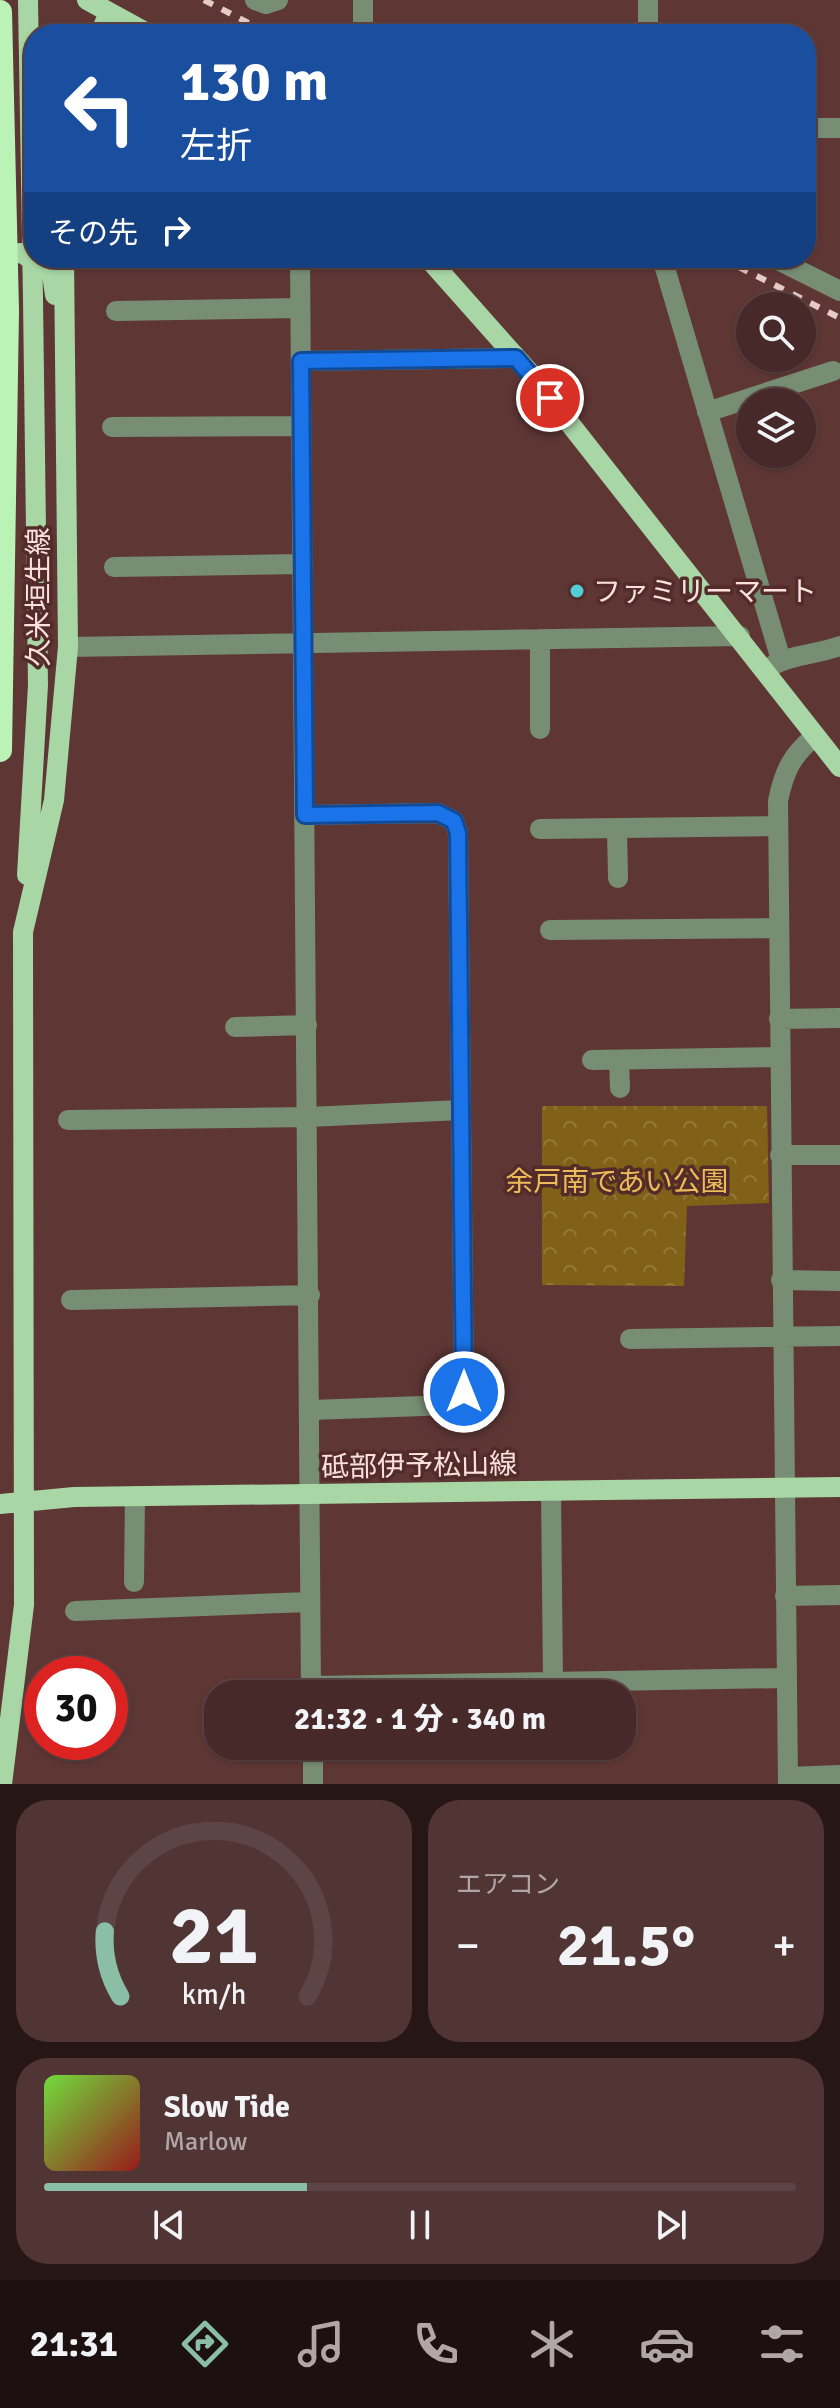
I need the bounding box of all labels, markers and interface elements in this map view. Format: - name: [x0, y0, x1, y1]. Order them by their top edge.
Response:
- text: 130 m: [180, 47, 328, 116]
- icon: left: [48, 56, 152, 160]
- text: 左折: [180, 124, 252, 169]
- icon: right: [154, 208, 198, 252]
- text: その先: [48, 215, 138, 252]
- map controls: [736, 292, 816, 468]
- button: search: [736, 292, 816, 372]
- pin: [516, 364, 584, 432]
- icon: arrive: [528, 376, 572, 420]
- button: layers: [736, 388, 816, 468]
- street label: 久米垣生線: [22, 527, 56, 667]
- place label: ファミリーマート: [593, 575, 817, 609]
- marker: ファミリーマート: [568, 582, 586, 600]
- park label: 余戸南であい公園: [505, 1165, 729, 1199]
- position arrow: [422, 1350, 506, 1434]
- street label: 砥部伊予松山線: [321, 1447, 517, 1485]
- speed limit sign: 30: [24, 1656, 128, 1760]
- text: 21:32 · 1 分 · 340 m: [294, 1701, 546, 1738]
- text: エアコン: [456, 1869, 560, 1901]
- text: 21: [169, 1885, 259, 1987]
- text: 21.5°: [557, 1909, 695, 1983]
- text: −: [456, 1919, 480, 1973]
- text: +: [772, 1919, 796, 1973]
- text: km/h: [182, 1977, 246, 2012]
- text: Slow Tide: [164, 2089, 290, 2126]
- text: Marlow: [164, 2126, 247, 2158]
- icon: previous: [147, 2203, 191, 2247]
- icon: pause: [398, 2203, 442, 2247]
- icon: next: [649, 2203, 693, 2247]
- icon: directions: [177, 2316, 233, 2372]
- icon: music: [293, 2316, 349, 2372]
- icon: phone: [408, 2316, 464, 2372]
- icon: climate: [524, 2316, 580, 2372]
- icon: car: [639, 2316, 695, 2372]
- icon: filters: [754, 2316, 810, 2372]
- text: 21:31: [30, 2322, 118, 2367]

